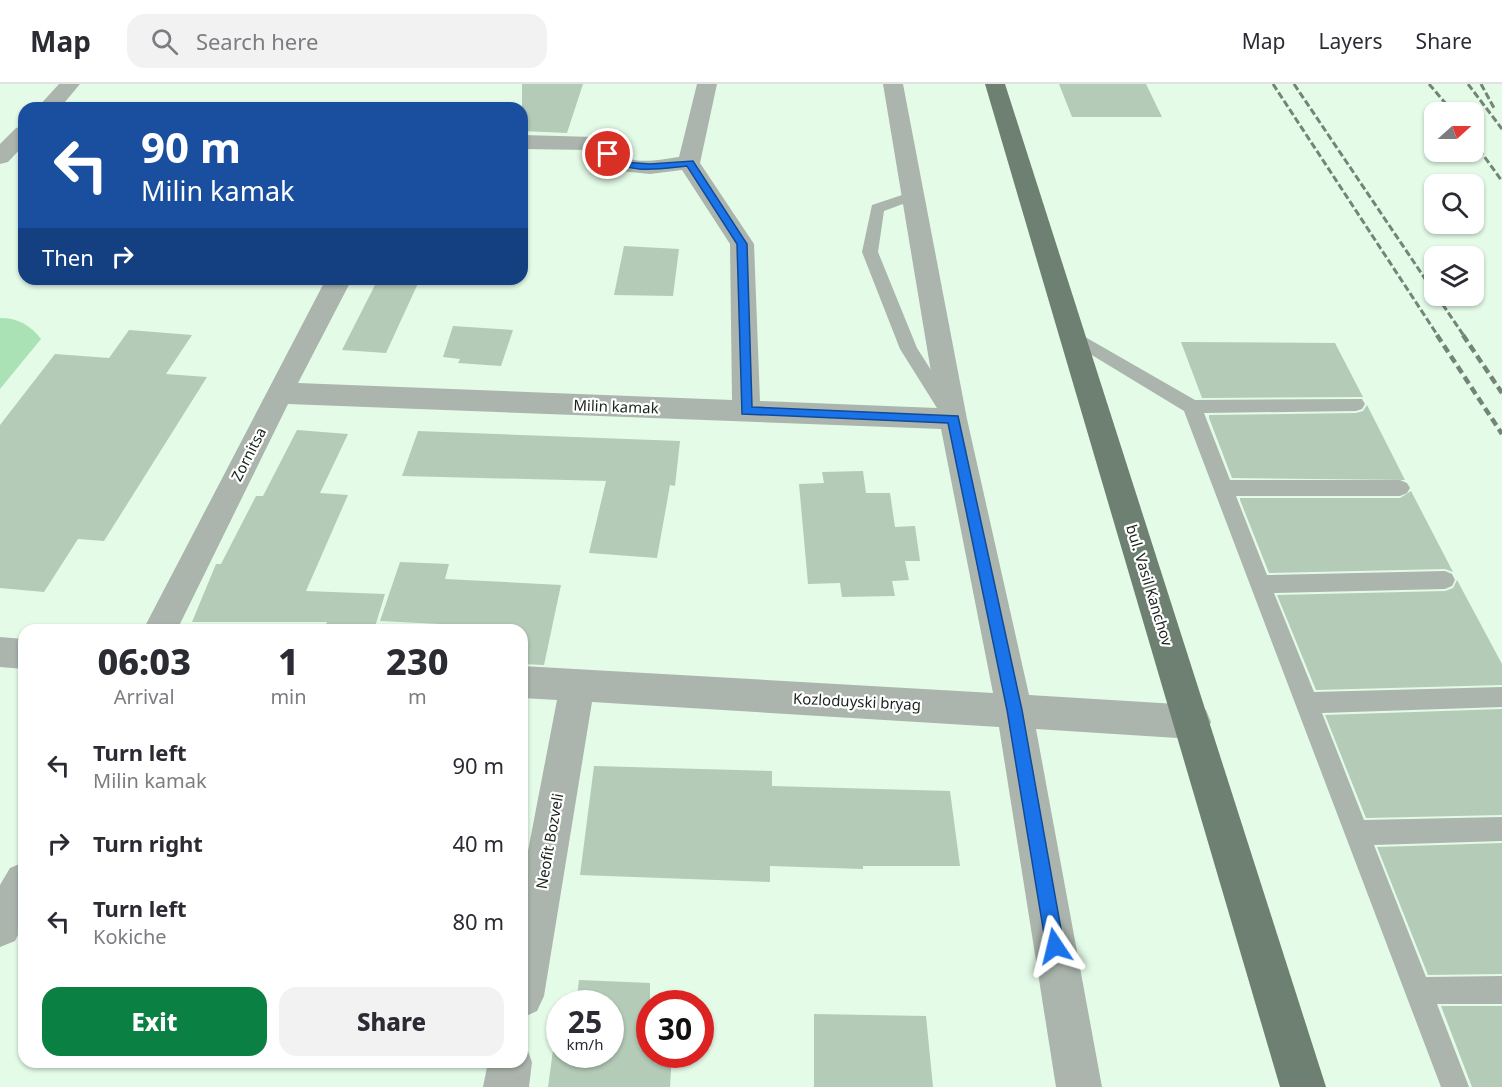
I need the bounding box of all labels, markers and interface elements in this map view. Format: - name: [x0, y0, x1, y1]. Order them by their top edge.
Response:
- search box: [127, 14, 547, 68]
- text: Map: [30, 22, 91, 60]
- icon: search: [148, 25, 181, 58]
- text: Search here: [196, 26, 318, 56]
- text: Map: [1242, 27, 1286, 55]
- text: Layers: [1319, 27, 1383, 55]
- text: Share: [1416, 27, 1472, 55]
- north arrow: [1424, 102, 1484, 162]
- map controls: [1424, 102, 1484, 306]
- text: 90 m: [141, 118, 241, 175]
- icon: left: [42, 126, 120, 204]
- pin: [582, 128, 633, 179]
- icon: arrive: [591, 137, 624, 170]
- text: Milin kamak: [141, 172, 294, 209]
- button: search: [1424, 174, 1484, 234]
- icon: right: [106, 240, 139, 273]
- text: Then: [42, 242, 94, 272]
- button: layers: [1424, 246, 1484, 306]
- street label: Milin kamak: [573, 395, 659, 417]
- street label: Zornitsa: [226, 424, 270, 484]
- street label: bul. Vasil Kanchov: [1122, 522, 1178, 649]
- text: 06:03: [97, 637, 191, 686]
- text: 1: [278, 637, 299, 686]
- text: 230: [386, 637, 449, 686]
- text: Arrival: [114, 683, 175, 710]
- text: min: [270, 683, 307, 710]
- text: m: [408, 683, 427, 710]
- street label: Kozloduyski bryag: [793, 688, 921, 714]
- text: Turn left: [93, 737, 187, 767]
- icon: left: [42, 749, 75, 782]
- text: 90 m: [453, 750, 504, 780]
- text: Milin kamak: [93, 767, 207, 794]
- street label: Neofit Bozveli: [531, 792, 567, 890]
- icon: right: [42, 827, 75, 860]
- text: Turn right: [93, 828, 203, 858]
- text: 40 m: [453, 828, 504, 858]
- text: Turn left: [93, 893, 187, 923]
- icon: left: [42, 905, 75, 938]
- text: 80 m: [453, 906, 504, 936]
- position arrow: [1023, 914, 1087, 978]
- text: Kokiche: [93, 923, 167, 950]
- button: Exit: [42, 987, 267, 1056]
- button: Share: [279, 987, 504, 1056]
- speed limit sign: 30: [636, 990, 714, 1068]
- text: 25: [568, 1001, 602, 1042]
- text: km/h: [567, 1034, 603, 1054]

